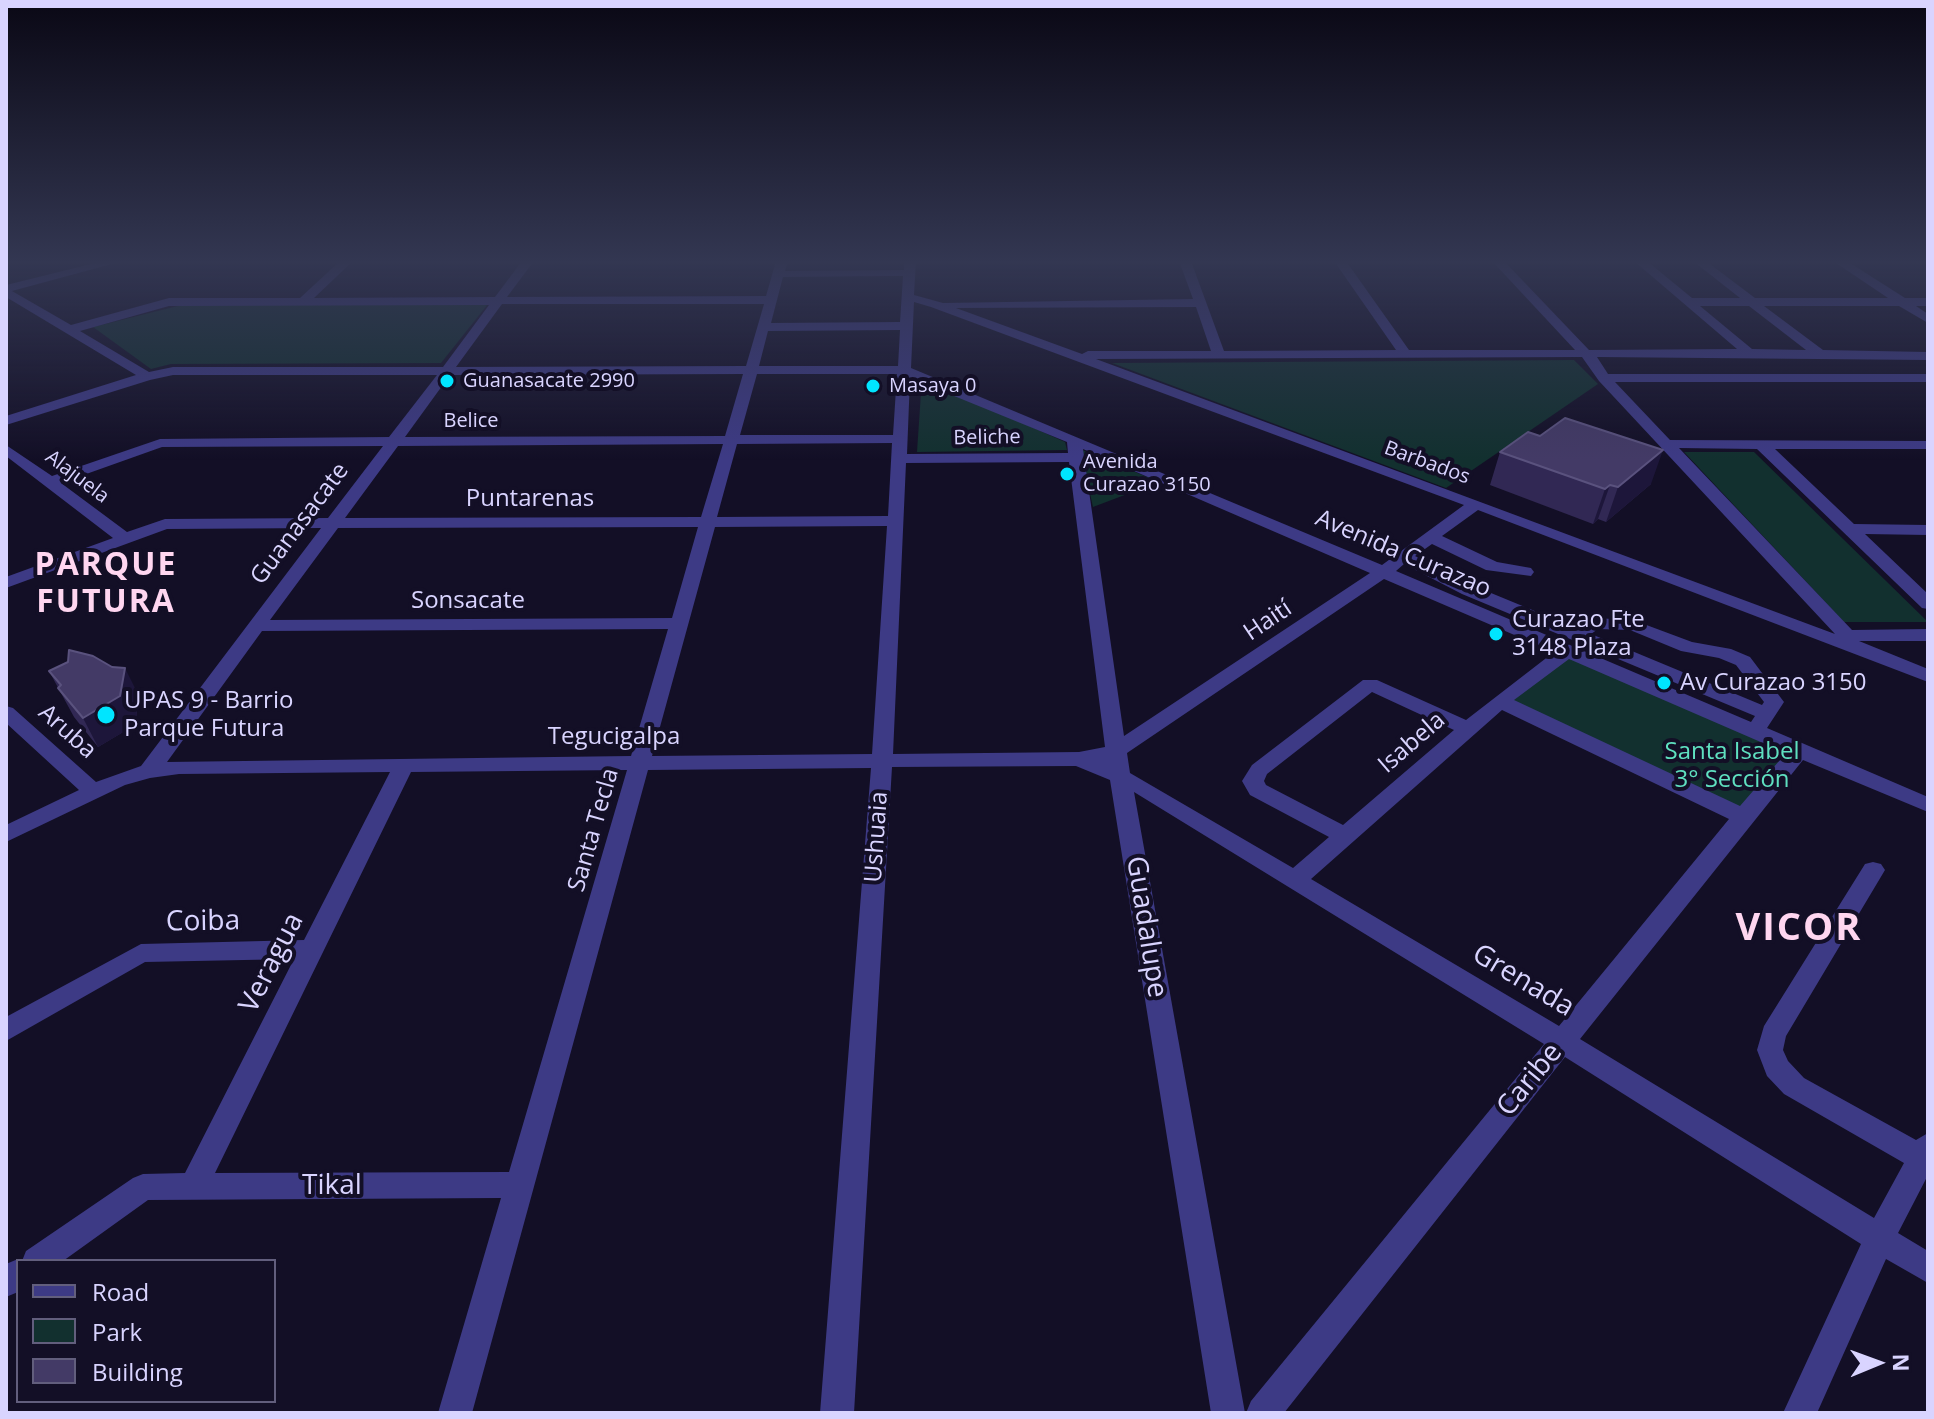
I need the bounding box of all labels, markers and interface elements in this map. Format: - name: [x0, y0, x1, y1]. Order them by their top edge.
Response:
- place label: Guanasacate 2990: [463, 369, 635, 393]
- marker: Guanasacate 2990: [438, 372, 456, 390]
- place label: Masaya 0: [889, 374, 977, 398]
- marker: Masaya 0: [864, 377, 882, 395]
- street label: Belice: [443, 409, 499, 433]
- street label: Beliche: [953, 425, 1021, 451]
- street label: Barbados: [1381, 436, 1473, 490]
- street label: Alajuela: [40, 445, 114, 509]
- place label: Avenida Curazao 3150: [1083, 450, 1211, 497]
- street label: Guanasacate: [245, 457, 355, 591]
- marker: Avenida Curazao 3150: [1058, 465, 1076, 483]
- street label: Puntarenas: [466, 485, 594, 513]
- street label: Avenida Curazao: [1311, 504, 1495, 604]
- district label: PARQUE FUTURA: [35, 547, 177, 622]
- street label: Sonsacate: [411, 587, 525, 615]
- street label: Haití: [1239, 595, 1297, 647]
- place label: Curazao Fte 3148 Plaza: [1512, 606, 1645, 662]
- marker: Curazao Fte 3148 Plaza: [1487, 625, 1505, 643]
- place label: Av Curazao 3150: [1680, 669, 1867, 697]
- marker: Av Curazao 3150: [1655, 674, 1673, 692]
- place label: UPAS 9 - Barrio Parque Futura: [124, 687, 293, 743]
- street label: Aruba: [32, 699, 102, 765]
- marker: UPAS 9 - Barrio Parque Futura: [95, 704, 117, 726]
- street label: Isabela: [1373, 706, 1451, 780]
- street label: Tegucigalpa: [548, 723, 680, 751]
- park label: Santa Isabel 3° Sección: [1664, 738, 1800, 794]
- street label: Santa Tecla: [563, 765, 625, 895]
- street label: Ushuaia: [859, 791, 895, 883]
- street label: Guadalupe: [1118, 854, 1174, 1000]
- street label: Coiba: [166, 905, 240, 939]
- district label: VICOR: [1736, 906, 1862, 952]
- street label: Veragua: [233, 908, 311, 1018]
- street label: Grenada: [1466, 938, 1580, 1024]
- street label: Caribe: [1490, 1037, 1570, 1123]
- street label: Tikal: [302, 1169, 362, 1203]
- legend: [16, 1259, 276, 1403]
- text: Road: [92, 1275, 149, 1308]
- text: Park: [92, 1315, 142, 1348]
- north arrow: [1838, 1323, 1918, 1403]
- text: N: [1887, 1353, 1917, 1372]
- text: Building: [92, 1355, 183, 1388]

